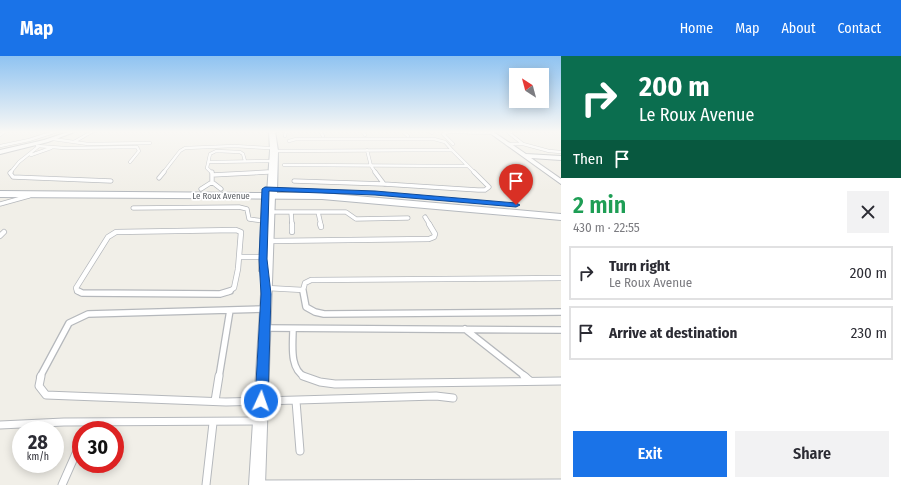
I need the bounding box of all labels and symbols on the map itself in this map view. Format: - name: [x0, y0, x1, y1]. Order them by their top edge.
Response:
- north arrow: [509, 68, 549, 108]
- pin: [499, 164, 533, 205]
- street label: Le Roux Avenue: [192, 191, 250, 201]
- position arrow: [240, 380, 282, 422]
- speed limit sign: 30: [72, 421, 124, 473]

